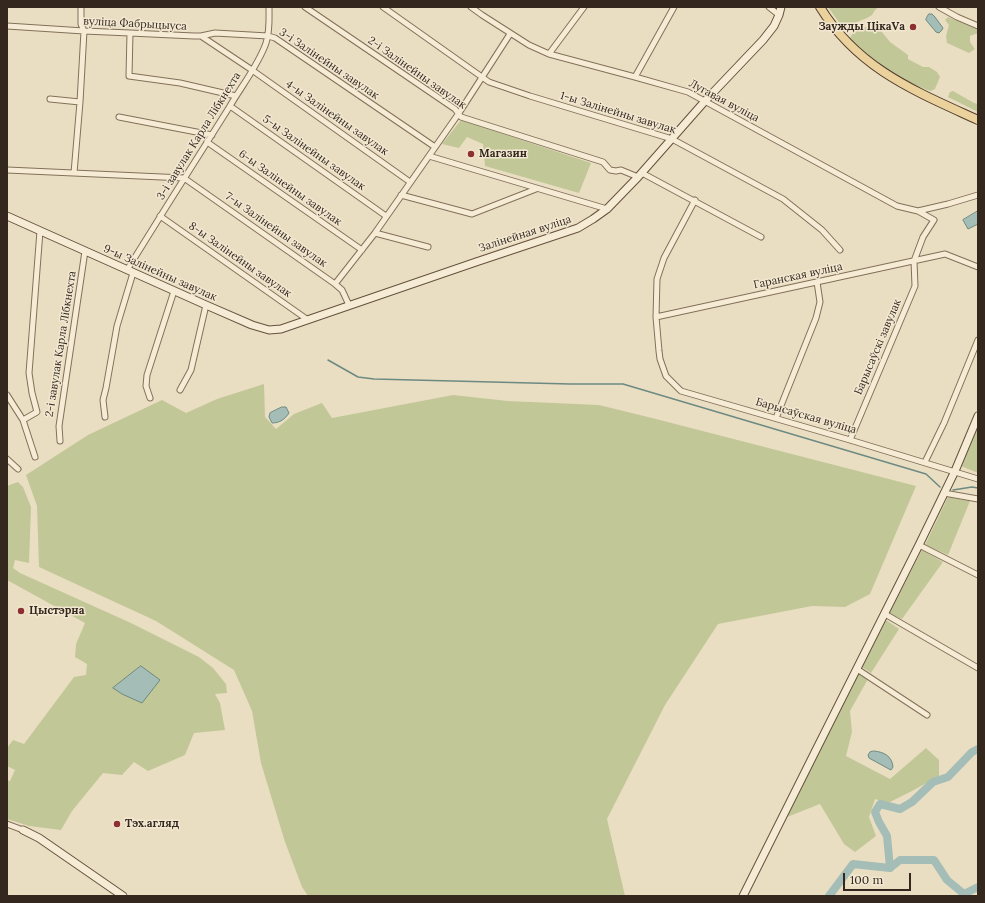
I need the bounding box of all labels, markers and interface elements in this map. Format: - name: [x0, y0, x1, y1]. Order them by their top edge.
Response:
- street label: вуліца Фабрыцыуса: [83, 15, 187, 33]
- place label: Заужды ЦікаVа: [818, 20, 905, 34]
- marker: Заужды ЦікаVа: [908, 22, 918, 32]
- street label: 3-і Залінейны завулак: [277, 26, 381, 102]
- street label: 2-і Залінейны завулак: [365, 34, 469, 112]
- street label: 3-і завулак Карла Лібкнехта: [154, 70, 244, 202]
- street label: 4-ы Залінейны завулак: [283, 77, 391, 159]
- street label: Лугавая вуліца: [687, 77, 761, 125]
- street label: 1-ы Залінейны завулак: [559, 89, 677, 137]
- street label: 5-ы Залінейны завулак: [260, 112, 368, 194]
- street label: 6-ы Залінейны завулак: [236, 147, 344, 229]
- place label: Магазин: [479, 147, 527, 161]
- marker: Магазин: [466, 149, 476, 159]
- street label: 7-ы Залінейны завулак: [223, 190, 329, 270]
- street label: Залінейная вуліца: [477, 213, 573, 255]
- street label: 8-ы Залінейны завулак: [186, 219, 294, 301]
- street label: 9-ы Залінейны завулак: [101, 242, 219, 304]
- street label: Гаранская вуліца: [752, 260, 844, 292]
- street label: 2-і завулак Карла Лібкнехта: [43, 270, 79, 418]
- street label: Барысаўскі завулак: [852, 297, 904, 397]
- street label: Барысаўская вуліца: [754, 395, 858, 437]
- place label: Цыстэрна: [29, 604, 84, 618]
- marker: Цыстэрна: [16, 606, 26, 616]
- place label: Тэх.агляд: [125, 817, 179, 831]
- marker: Тэх.агляд: [112, 819, 122, 829]
- scale bar: [845, 865, 913, 891]
- text: 100 m: [850, 872, 883, 887]

